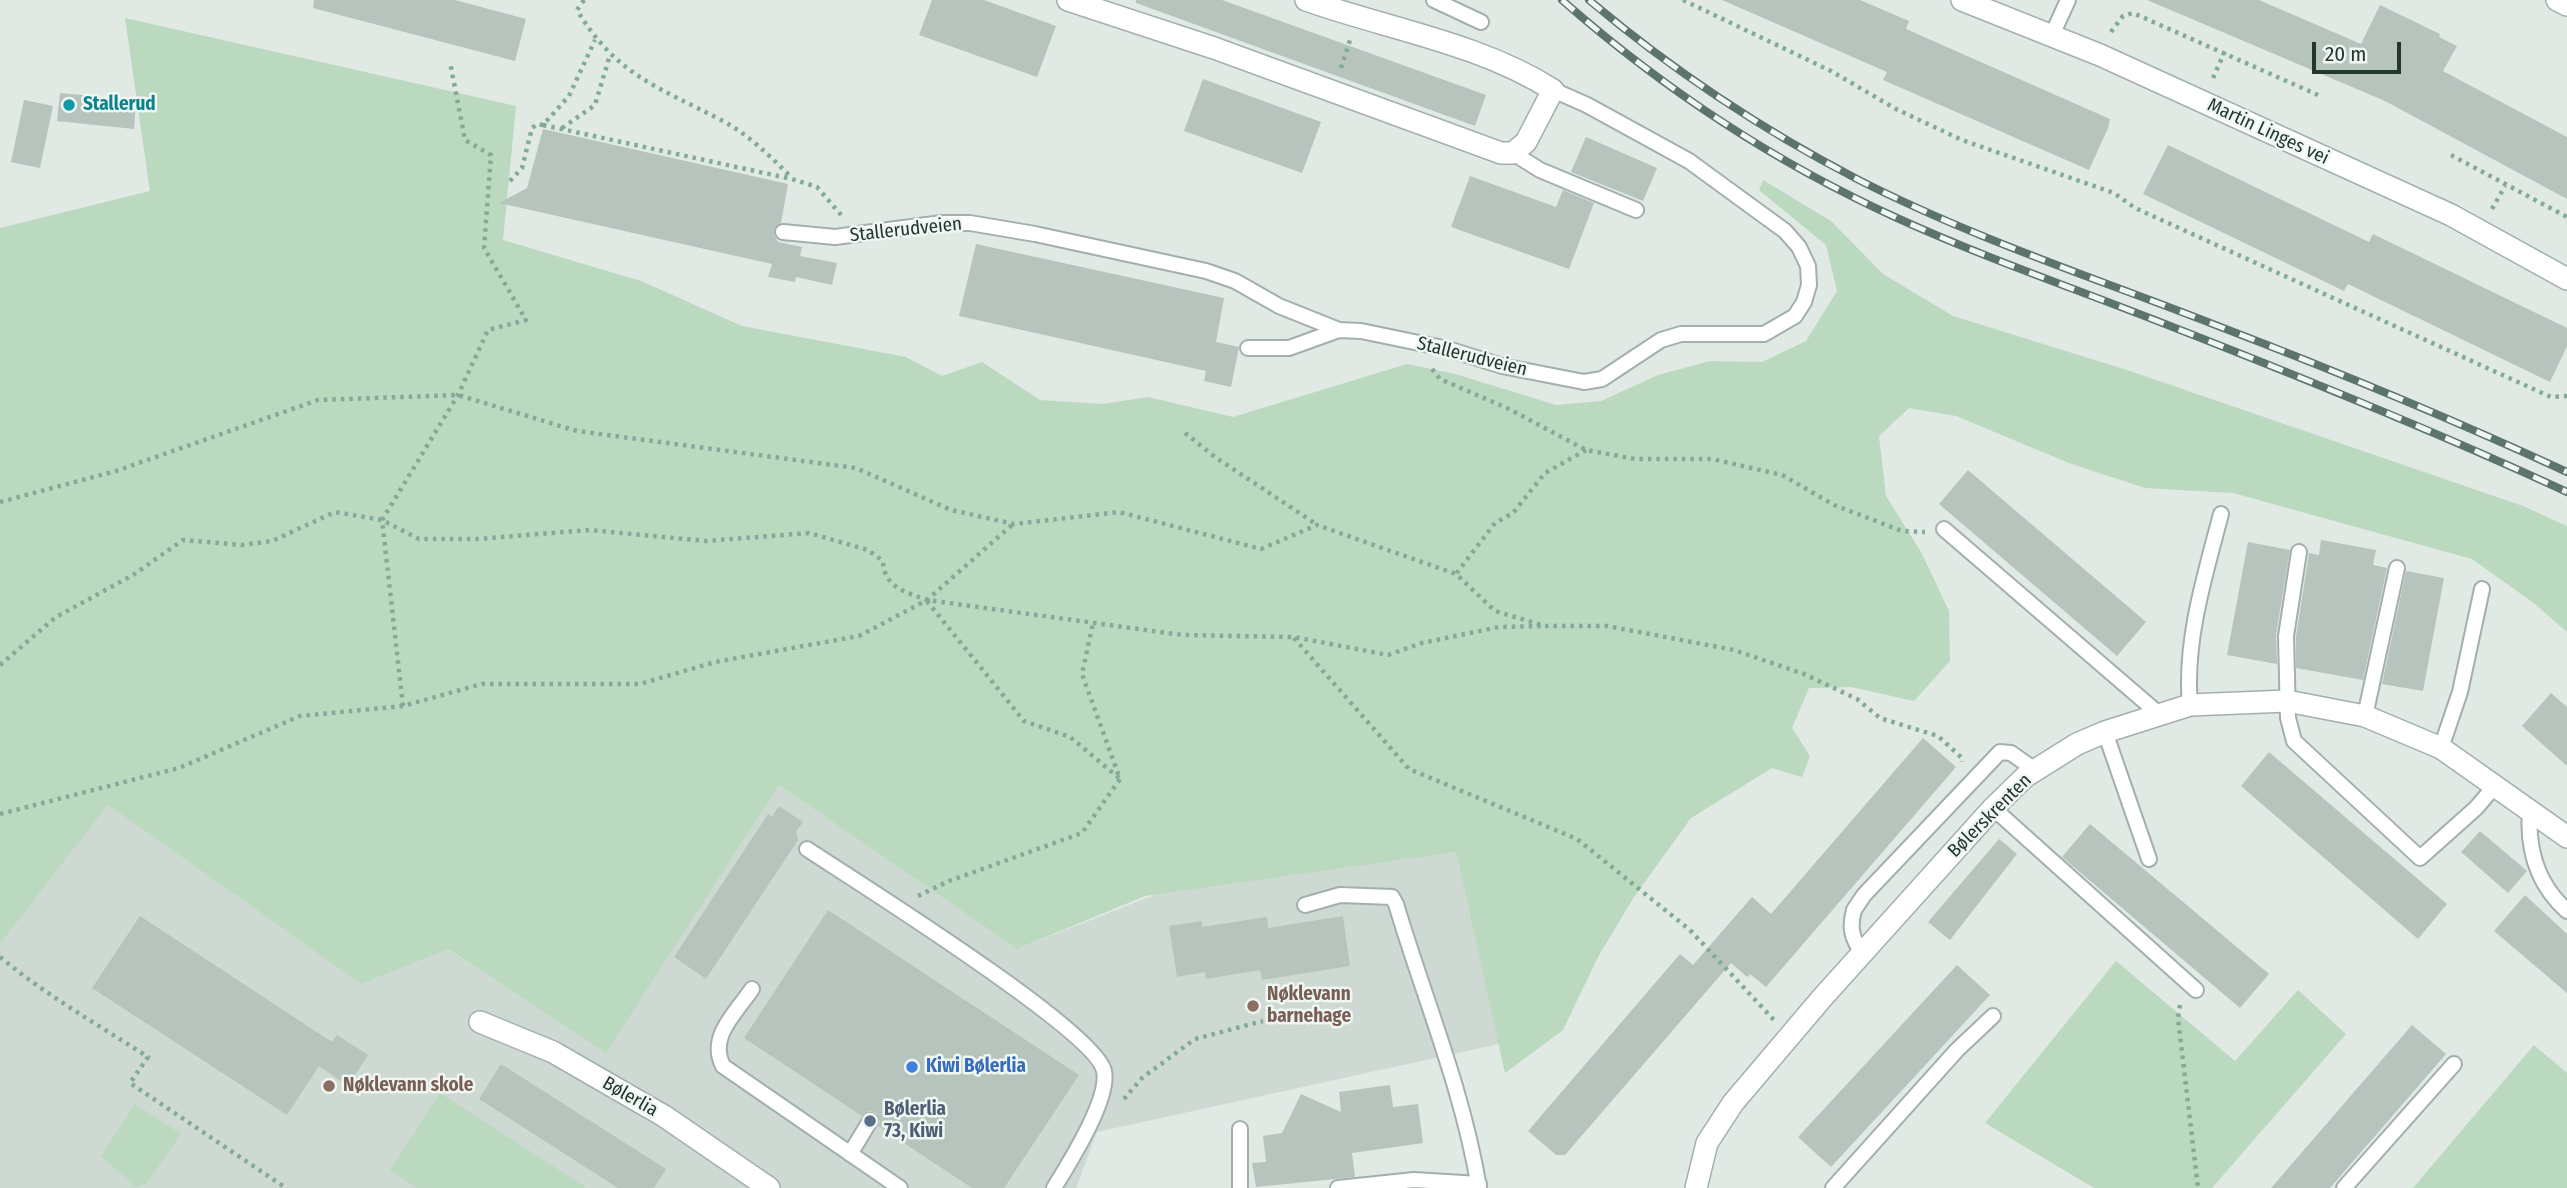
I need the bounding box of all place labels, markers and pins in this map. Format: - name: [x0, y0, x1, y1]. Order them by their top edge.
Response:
- place label: Stallerud: [83, 94, 156, 116]
- marker: Stallerud: [61, 97, 77, 113]
- place label: Nøklevann barnehage: [1267, 984, 1351, 1028]
- marker: Nøklevann barnehage: [1245, 998, 1261, 1014]
- place label: Kiwi Bølerlia: [926, 1056, 1026, 1078]
- marker: Kiwi Bølerlia: [904, 1059, 920, 1075]
- place label: Nøklevann skole: [343, 1075, 473, 1097]
- marker: Nøklevann skole: [321, 1078, 337, 1094]
- place label: Bølerlia 73, Kiwi: [884, 1099, 946, 1143]
- marker: Bølerlia 73, Kiwi: [862, 1113, 878, 1129]

